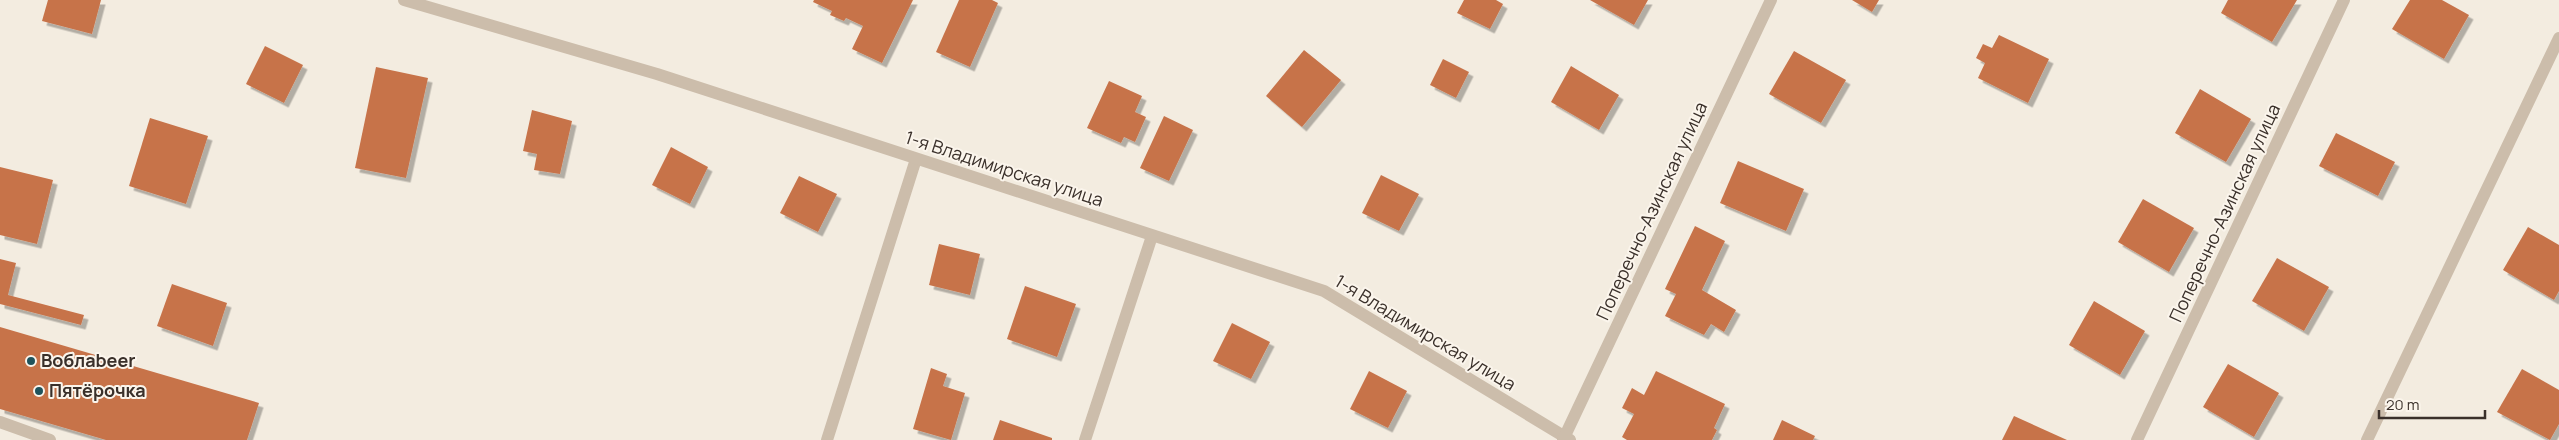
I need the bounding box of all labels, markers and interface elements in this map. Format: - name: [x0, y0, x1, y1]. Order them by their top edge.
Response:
- street label: Поперечно-Азинская улица: [1590, 98, 1712, 323]
- street label: Поперечно-Азинская улица: [2163, 100, 2285, 325]
- street label: 1-я Владимирская улица: [902, 125, 1107, 211]
- street label: 1-я Владимирская улица: [1331, 269, 1520, 396]
- place label: Воблаbeer: [41, 348, 135, 372]
- marker: Воблаbeer: [25, 355, 37, 367]
- place label: Пятёрочка: [49, 378, 146, 402]
- marker: Пятёрочка: [33, 385, 45, 397]
- scale bar: [2379, 388, 2485, 420]
- text: 20 m: [2386, 394, 2419, 415]

